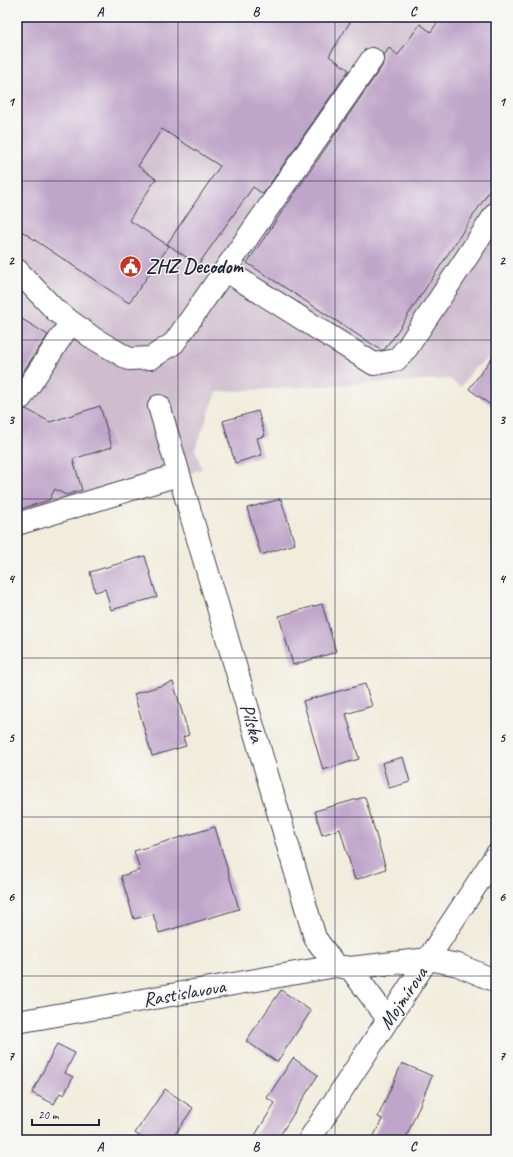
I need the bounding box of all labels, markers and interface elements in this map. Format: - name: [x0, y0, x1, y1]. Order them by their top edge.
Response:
- text: A: [97, 4, 105, 20]
- text: B: [253, 4, 261, 20]
- text: C: [410, 4, 418, 20]
- text: 1: [8, 94, 16, 110]
- text: 1: [499, 94, 507, 110]
- text: 2: [8, 253, 15, 269]
- public building icon: ZHZ Decodom: [118, 253, 144, 279]
- text: 2: [499, 253, 506, 269]
- place label: ZHZ Decodom: [146, 254, 245, 279]
- text: 3: [8, 412, 15, 428]
- text: 3: [499, 412, 506, 428]
- text: 4: [8, 571, 16, 587]
- text: 4: [499, 571, 507, 587]
- street label: Pílska: [234, 701, 270, 747]
- text: 5: [8, 730, 15, 746]
- text: 5: [499, 730, 506, 746]
- text: 6: [8, 889, 15, 905]
- text: 6: [499, 889, 506, 905]
- street label: Mojmírova: [373, 960, 434, 1034]
- street label: Rastislavova: [141, 973, 229, 1013]
- text: 7: [8, 1048, 15, 1064]
- text: 7: [499, 1048, 506, 1064]
- scale bar: [32, 1101, 99, 1127]
- text: 20 m: [38, 1107, 60, 1123]
- text: A: [97, 1139, 105, 1155]
- text: B: [253, 1139, 261, 1155]
- text: C: [410, 1139, 418, 1155]

